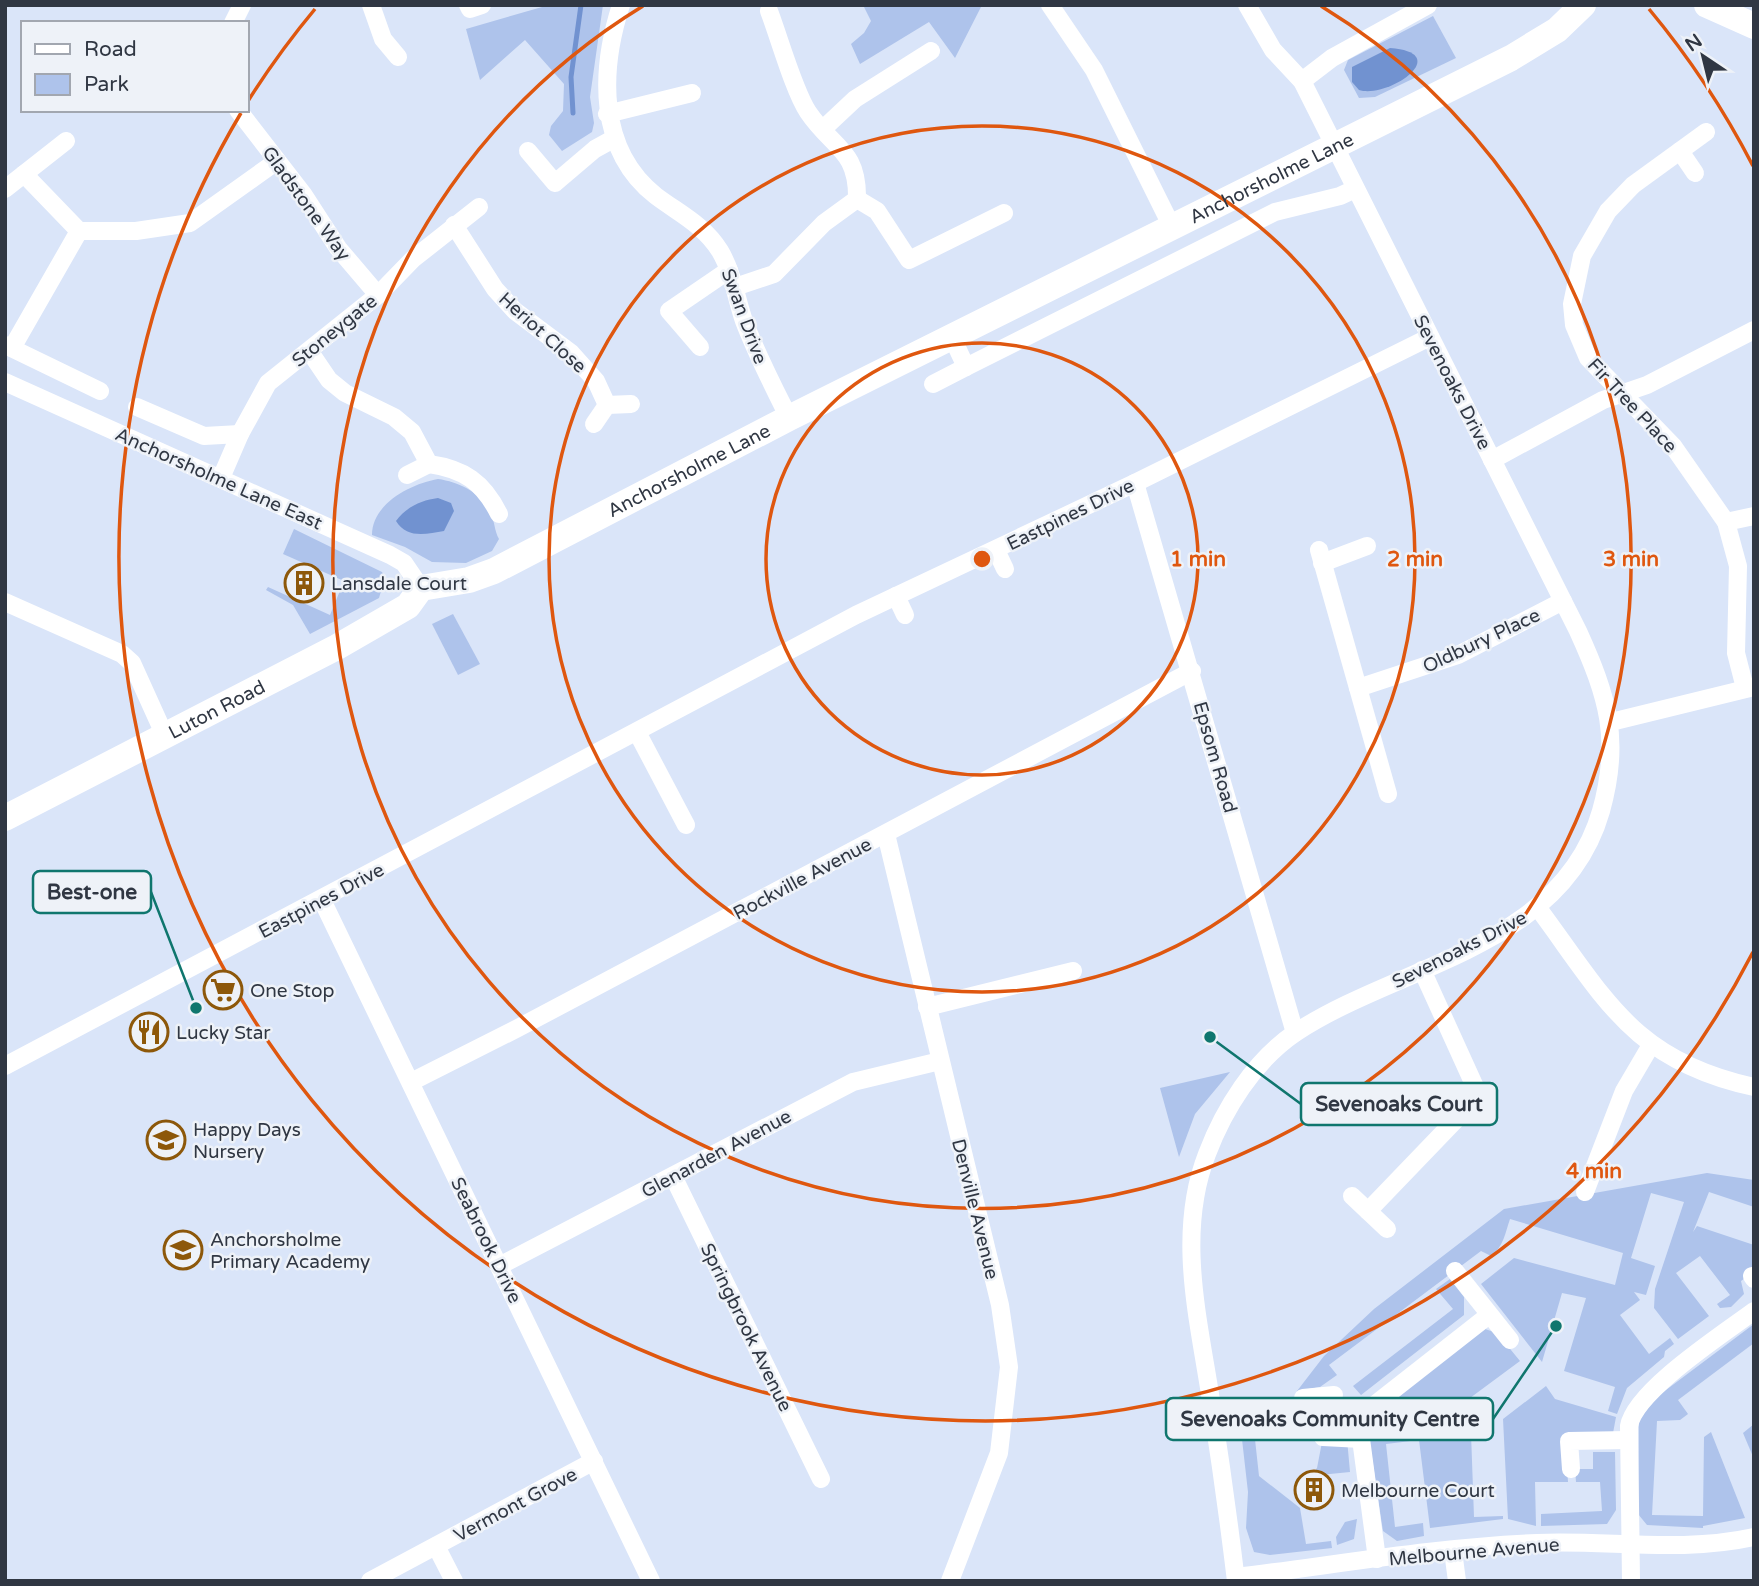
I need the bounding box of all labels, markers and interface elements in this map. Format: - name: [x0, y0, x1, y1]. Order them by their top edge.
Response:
- legend: [21, 21, 248, 112]
- north arrow: [1668, 21, 1738, 91]
- text: N: [1681, 30, 1706, 56]
- text: Road: [84, 37, 137, 62]
- text: Park: [84, 72, 129, 97]
- street label: Anchorsholme Lane: [1186, 128, 1357, 229]
- street label: Gladstone Way: [257, 142, 355, 265]
- street label: Swan Drive: [717, 266, 772, 367]
- street label: Heriot Close: [494, 288, 591, 378]
- street label: Stoneygate: [288, 290, 381, 372]
- street label: Sevenoaks Drive: [1409, 312, 1496, 453]
- street label: Fir Tree Place: [1583, 354, 1682, 457]
- street label: Anchorsholme Lane: [604, 420, 774, 522]
- street label: Anchorsholme Lane East: [112, 423, 325, 535]
- street label: Eastpines Drive: [1003, 475, 1138, 555]
- centre of rings: [970, 547, 994, 571]
- text: 1 min: [1170, 547, 1226, 572]
- text: 2 min: [1387, 547, 1443, 572]
- text: 3 min: [1603, 547, 1659, 572]
- building icon: Lansdale Court: [283, 562, 325, 604]
- place label: Lansdale Court: [331, 573, 467, 595]
- street label: Oldbury Place: [1419, 604, 1544, 678]
- street label: Luton Road: [165, 676, 269, 744]
- street label: Epsom Road: [1189, 699, 1241, 815]
- street label: Rockville Avenue: [730, 833, 875, 925]
- street label: Eastpines Drive: [255, 859, 388, 943]
- callout: Best-one: [33, 871, 151, 913]
- text: Best-one: [47, 880, 137, 905]
- street label: Sevenoaks Drive: [1389, 906, 1530, 993]
- supermarket icon: One Stop: [202, 969, 244, 1011]
- place label: One Stop: [250, 980, 334, 1002]
- restaurant icon: Lucky Star: [128, 1011, 170, 1053]
- place label: Lucky Star: [176, 1022, 271, 1044]
- callout: Sevenoaks Court: [1301, 1083, 1497, 1125]
- text: Sevenoaks Court: [1315, 1092, 1483, 1117]
- street label: Glenarden Avenue: [638, 1105, 795, 1203]
- school or university icon: Happy Days Nursery: [145, 1119, 187, 1161]
- place label: Happy Days Nursery: [193, 1119, 301, 1163]
- street label: Denville Avenue: [947, 1137, 1003, 1282]
- text: 4 min: [1566, 1159, 1622, 1184]
- street label: Seabrook Drive: [446, 1174, 526, 1307]
- school or university icon: Anchorsholme Primary Academy: [162, 1229, 204, 1271]
- place label: Anchorsholme Primary Academy: [210, 1229, 370, 1273]
- street label: Springbrook Avenue: [696, 1240, 796, 1415]
- callout: Sevenoaks Community Centre: [1166, 1398, 1493, 1440]
- text: Sevenoaks Community Centre: [1180, 1407, 1480, 1432]
- street label: Vermont Grove: [450, 1463, 581, 1547]
- building icon: Melbourne Court: [1293, 1469, 1335, 1511]
- place label: Melbourne Court: [1341, 1480, 1495, 1502]
- street label: Melbourne Avenue: [1388, 1534, 1560, 1570]

